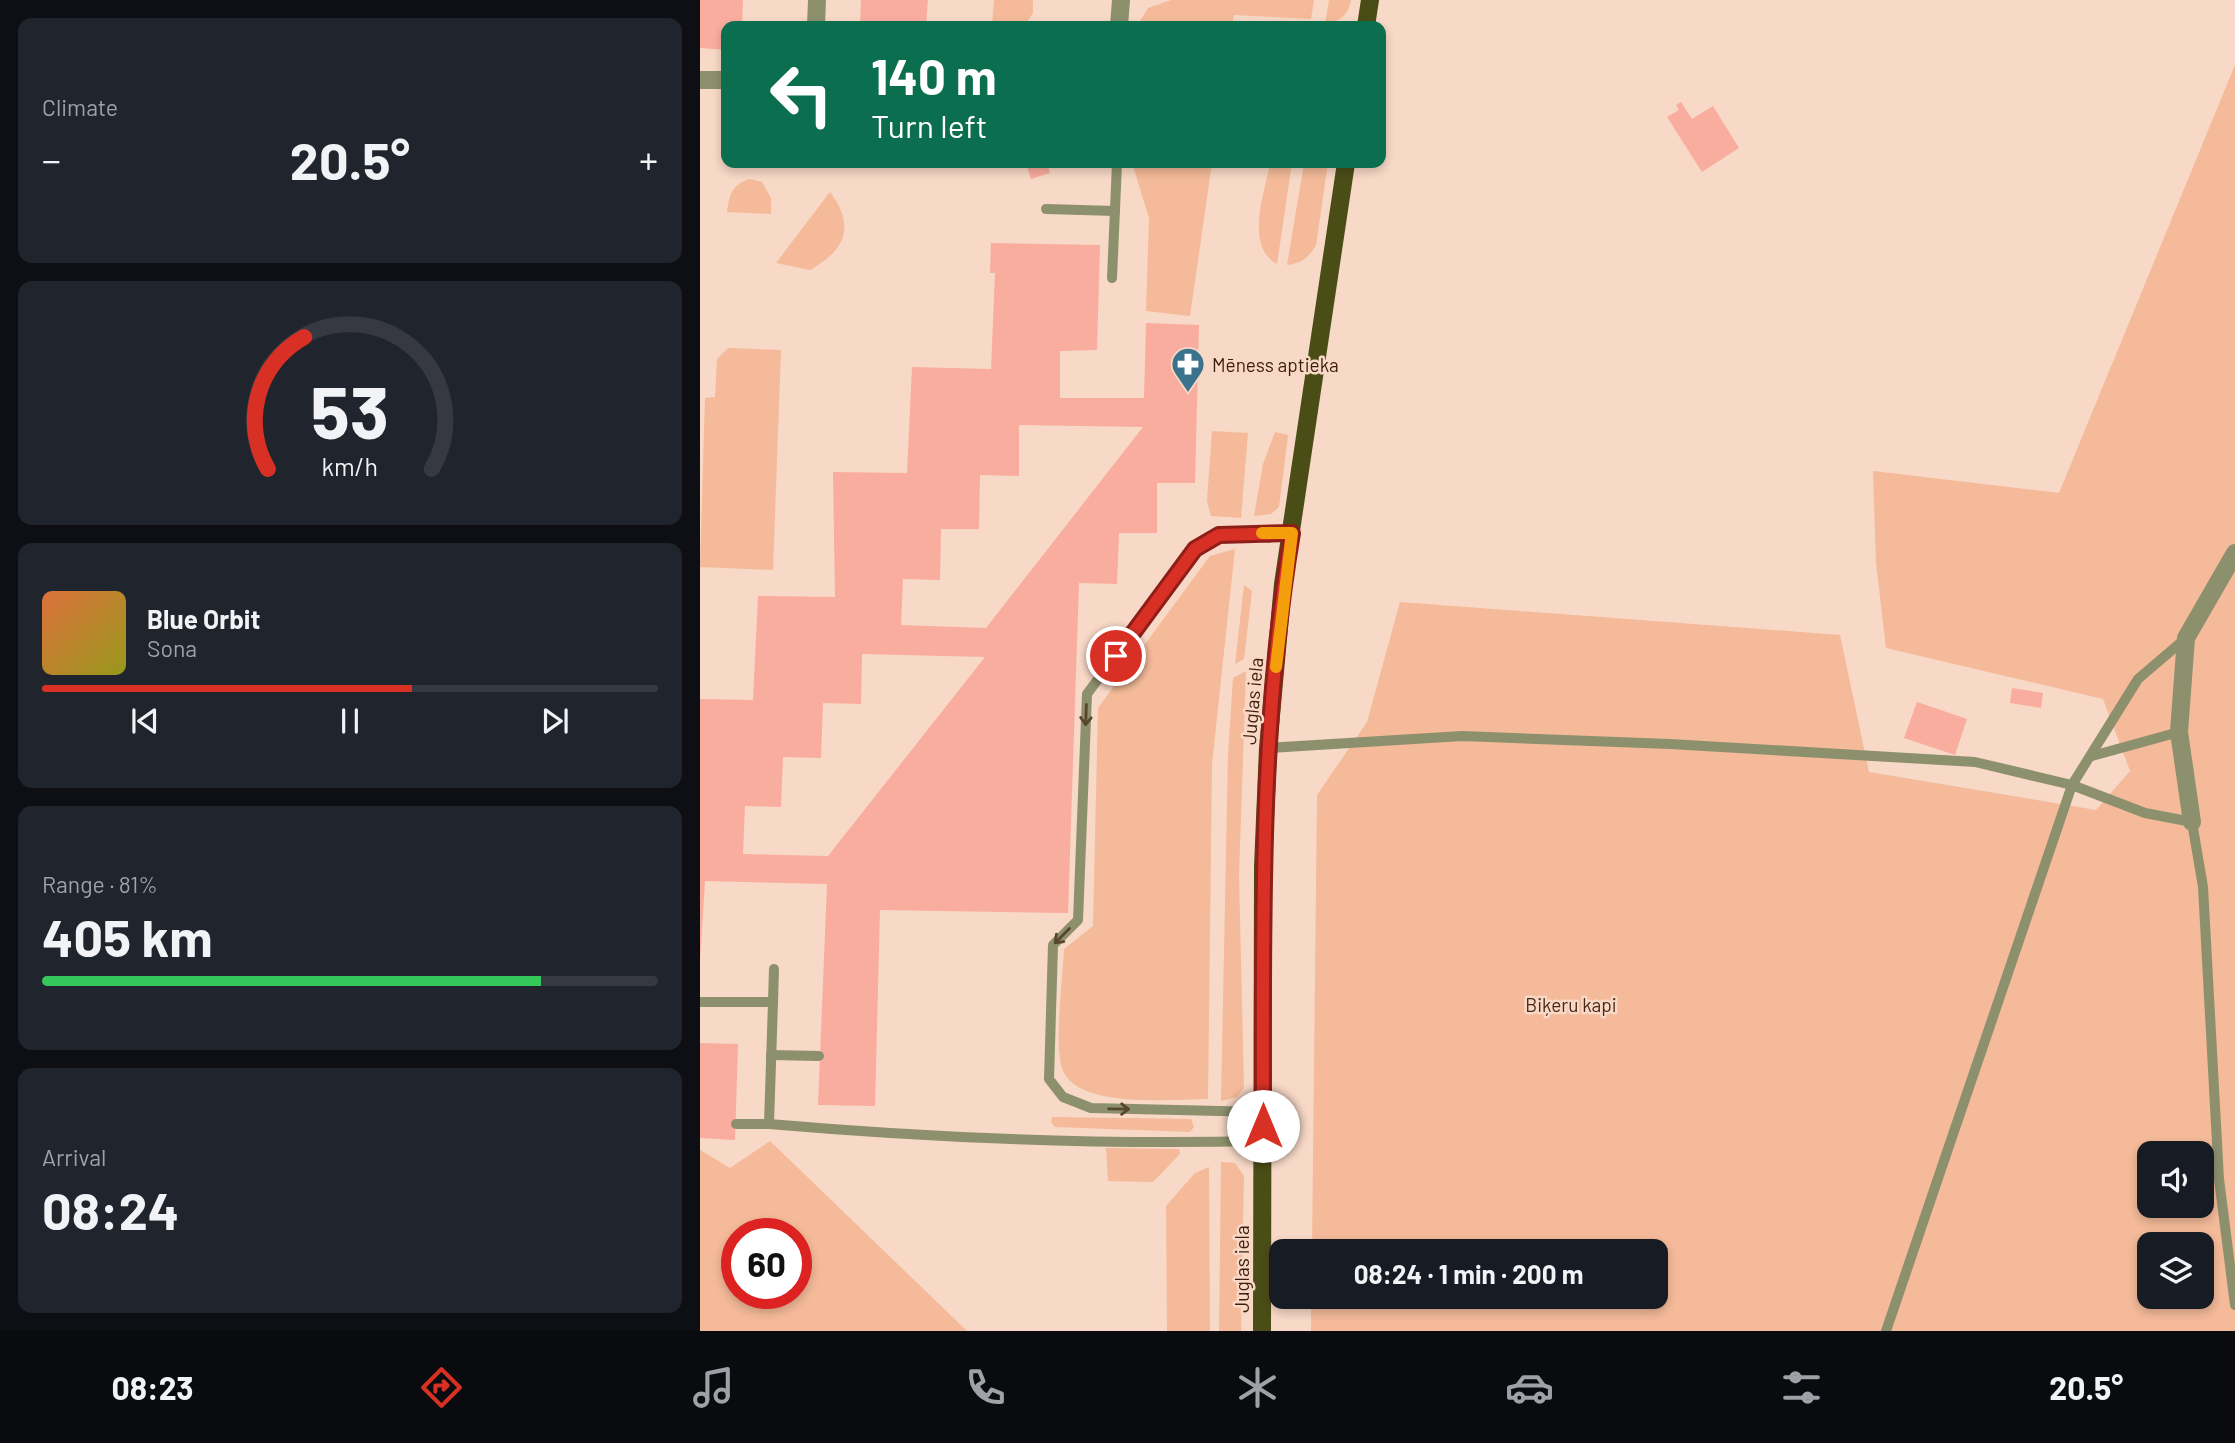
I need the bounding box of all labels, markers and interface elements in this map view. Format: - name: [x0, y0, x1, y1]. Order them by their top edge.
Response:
- text: 140 m: [871, 46, 997, 105]
- icon: left: [756, 49, 847, 140]
- text: Climate: [42, 93, 118, 121]
- text: Turn left: [871, 106, 988, 144]
- text: 20.5°: [290, 128, 410, 190]
- text: −: [42, 136, 61, 182]
- text: +: [639, 136, 658, 182]
- pharmacy icon: Mēness aptieka: [1169, 345, 1207, 394]
- place label: Mēness aptieka: [1212, 353, 1339, 376]
- text: 53: [311, 366, 389, 454]
- text: km/h: [322, 451, 378, 481]
- text: Blue Orbit: [147, 603, 260, 634]
- pin: [1086, 626, 1146, 686]
- text: Sona: [147, 634, 197, 662]
- icon: arrive: [1097, 637, 1135, 675]
- street label: Juglas iela: [1237, 656, 1267, 746]
- icon: previous: [126, 702, 164, 740]
- icon: pause: [331, 702, 369, 740]
- icon: next: [536, 702, 574, 740]
- one-way arrow: [1079, 703, 1092, 726]
- text: Range · 81%: [42, 870, 158, 898]
- text: 405 km: [42, 905, 213, 967]
- one-way arrow: [1054, 927, 1071, 944]
- park label: Biķeru kapi: [1525, 993, 1617, 1016]
- position arrow: [1226, 1089, 1300, 1163]
- one-way arrow: [1107, 1102, 1130, 1115]
- map controls: [2137, 1141, 2214, 1309]
- button: sound: [2137, 1141, 2214, 1218]
- text: Arrival: [42, 1143, 106, 1171]
- text: 08:24: [42, 1178, 179, 1240]
- speed limit sign: 60: [721, 1218, 812, 1309]
- street label: Juglas iela: [1230, 1225, 1253, 1313]
- button: layers: [2137, 1232, 2214, 1309]
- text: 08:24 · 1 min · 200 m: [1354, 1258, 1583, 1289]
- icon: directions: [417, 1363, 466, 1412]
- icon: music: [689, 1363, 738, 1412]
- icon: phone: [961, 1363, 1010, 1412]
- icon: climate: [1233, 1363, 1282, 1412]
- icon: car: [1505, 1363, 1554, 1412]
- icon: filters: [1777, 1363, 1826, 1412]
- text: 08:23: [112, 1368, 194, 1406]
- text: 20.5°: [2049, 1368, 2123, 1406]

